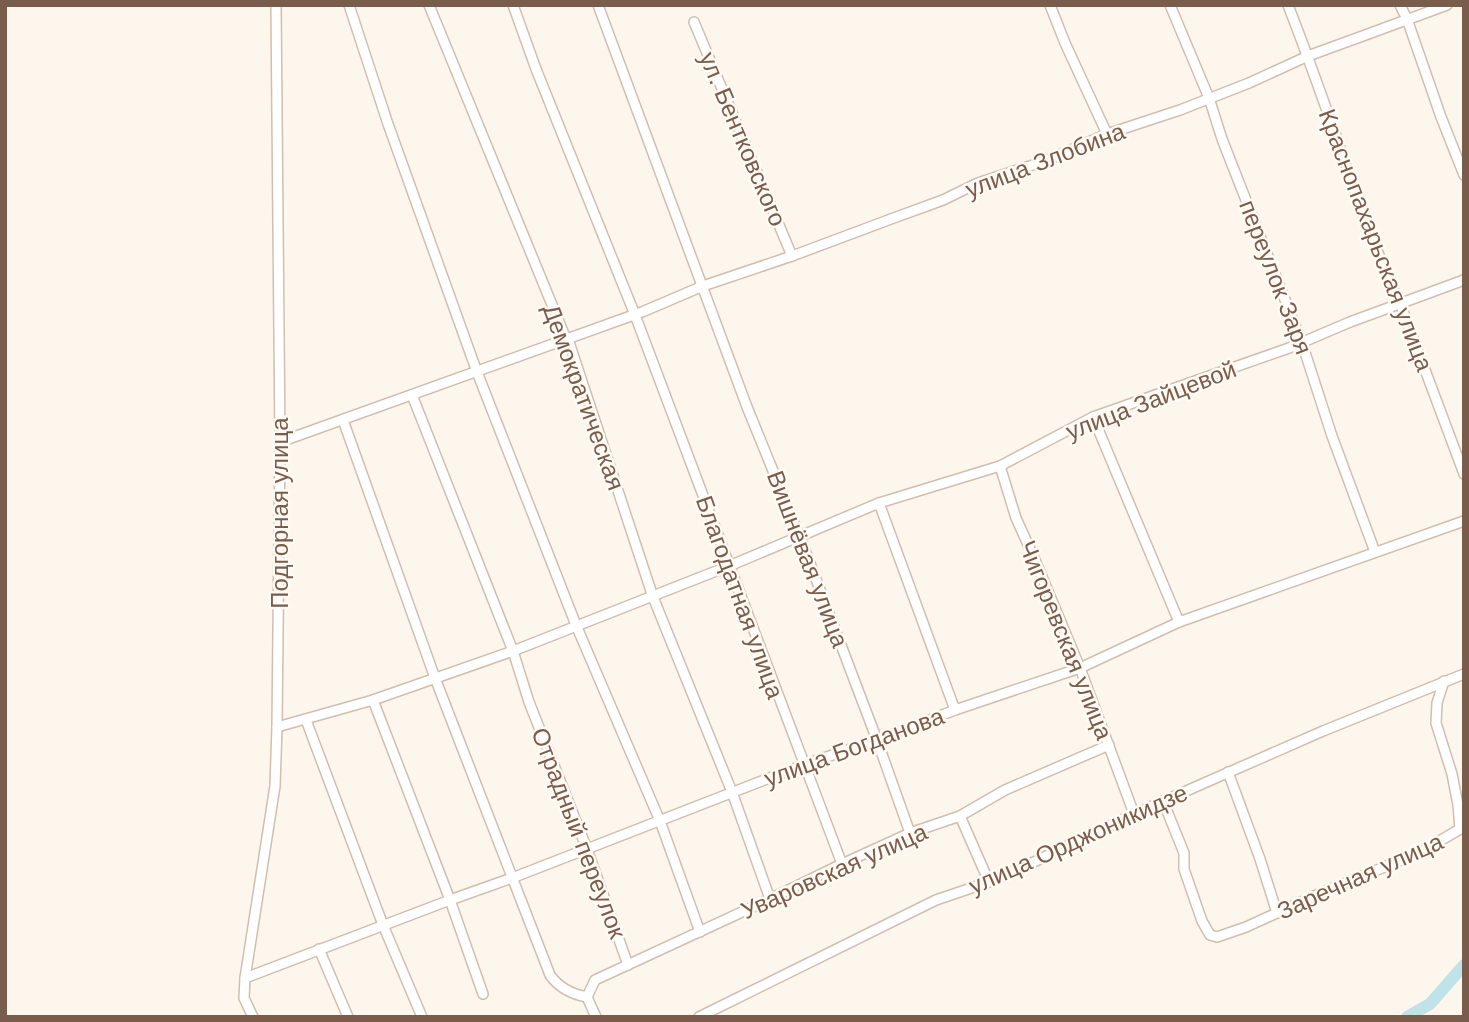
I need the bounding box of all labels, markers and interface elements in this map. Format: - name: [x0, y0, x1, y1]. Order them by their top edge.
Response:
- street label: ул. Бентковского: [694, 48, 792, 230]
- street label: Краснопахарьская улица: [1313, 105, 1439, 375]
- street label: улица Злобина: [962, 117, 1129, 203]
- street label: переулок Заря: [1234, 196, 1318, 358]
- street label: Демократическая: [538, 300, 630, 494]
- street label: улица Зайцевой: [1062, 355, 1240, 445]
- street label: Подгорная улица: [266, 417, 293, 609]
- street label: Вишнёвая улица: [762, 467, 854, 652]
- street label: Благодатная улица: [691, 492, 789, 703]
- street label: Чигоревская улица: [1014, 537, 1119, 744]
- street label: улица Богданова: [760, 702, 948, 792]
- street label: Отрадный переулок: [526, 724, 632, 943]
- street label: улица Орджоникидзе: [965, 779, 1191, 899]
- street label: Уваровская улица: [737, 818, 932, 924]
- street label: Заречная улица: [1273, 827, 1448, 925]

